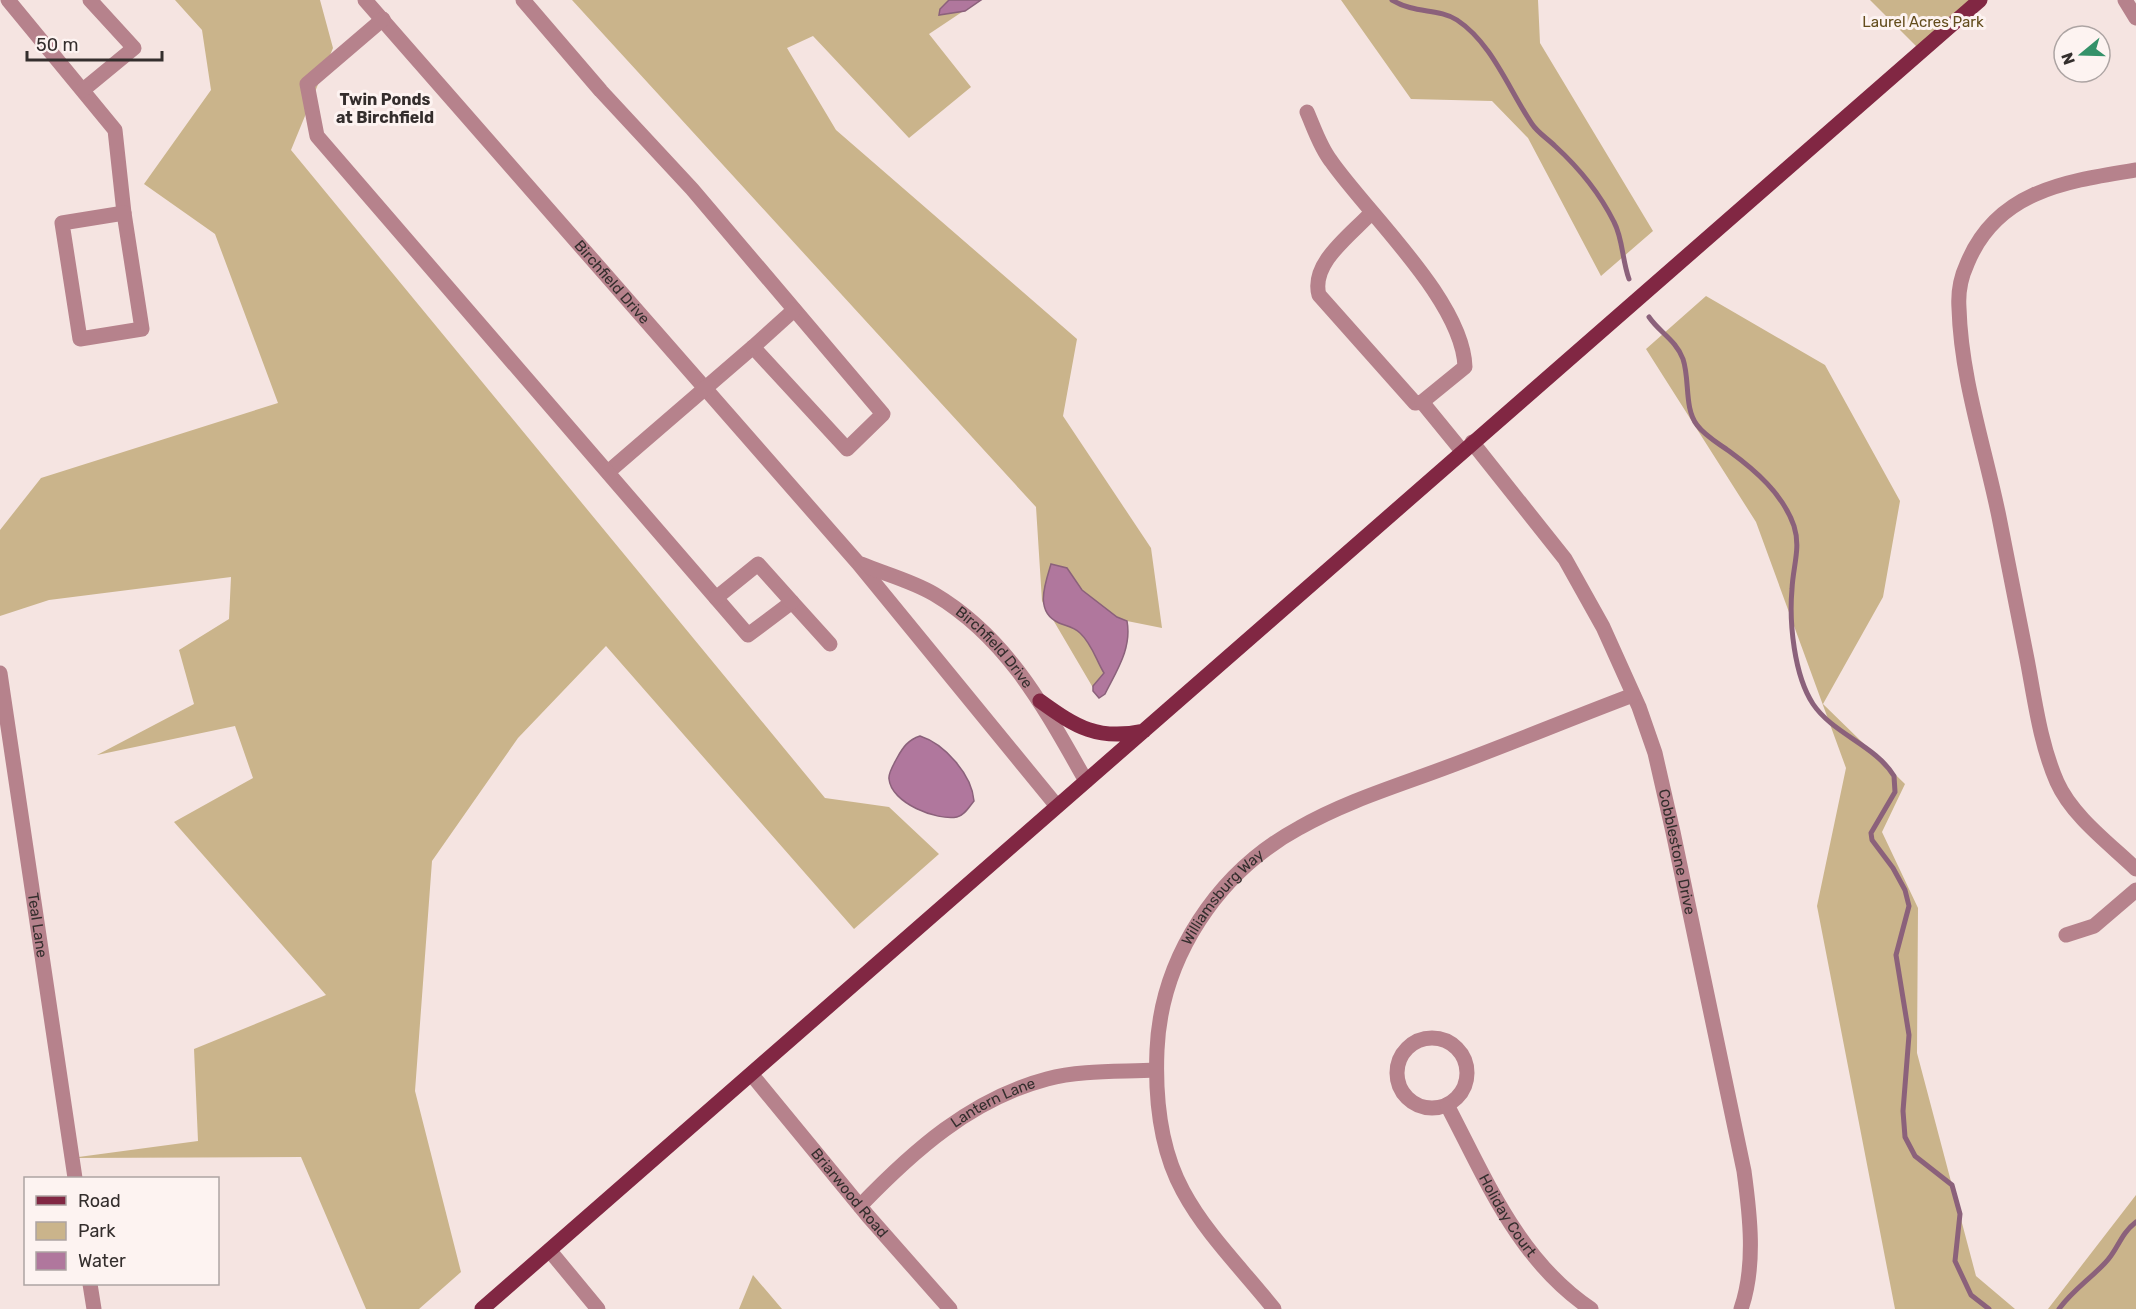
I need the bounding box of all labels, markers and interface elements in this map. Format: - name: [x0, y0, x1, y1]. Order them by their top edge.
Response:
- park label: Laurel Acres Park: [1862, 13, 1984, 31]
- scale bar: [27, 24, 162, 62]
- north arrow: [2052, 24, 2112, 84]
- text: 50 m: [36, 34, 79, 56]
- text: N: [2057, 50, 2079, 67]
- district label: Twin Ponds at Birchfield: [336, 90, 434, 127]
- street label: Birchfield Drive: [570, 236, 654, 328]
- street label: Birchfield Drive: [952, 603, 1037, 692]
- street label: Cobblestone Drive: [1654, 787, 1699, 916]
- street label: Williamsburg Way: [1178, 845, 1267, 948]
- street label: Teal Lane: [24, 892, 51, 959]
- street label: Lantern Lane: [947, 1074, 1038, 1131]
- street label: Briarwood Road: [807, 1145, 892, 1241]
- street label: Holiday Court: [1475, 1171, 1540, 1261]
- legend: [24, 1177, 219, 1285]
- text: Road: [78, 1190, 121, 1212]
- text: Park: [78, 1220, 116, 1242]
- text: Water: [78, 1250, 126, 1272]

